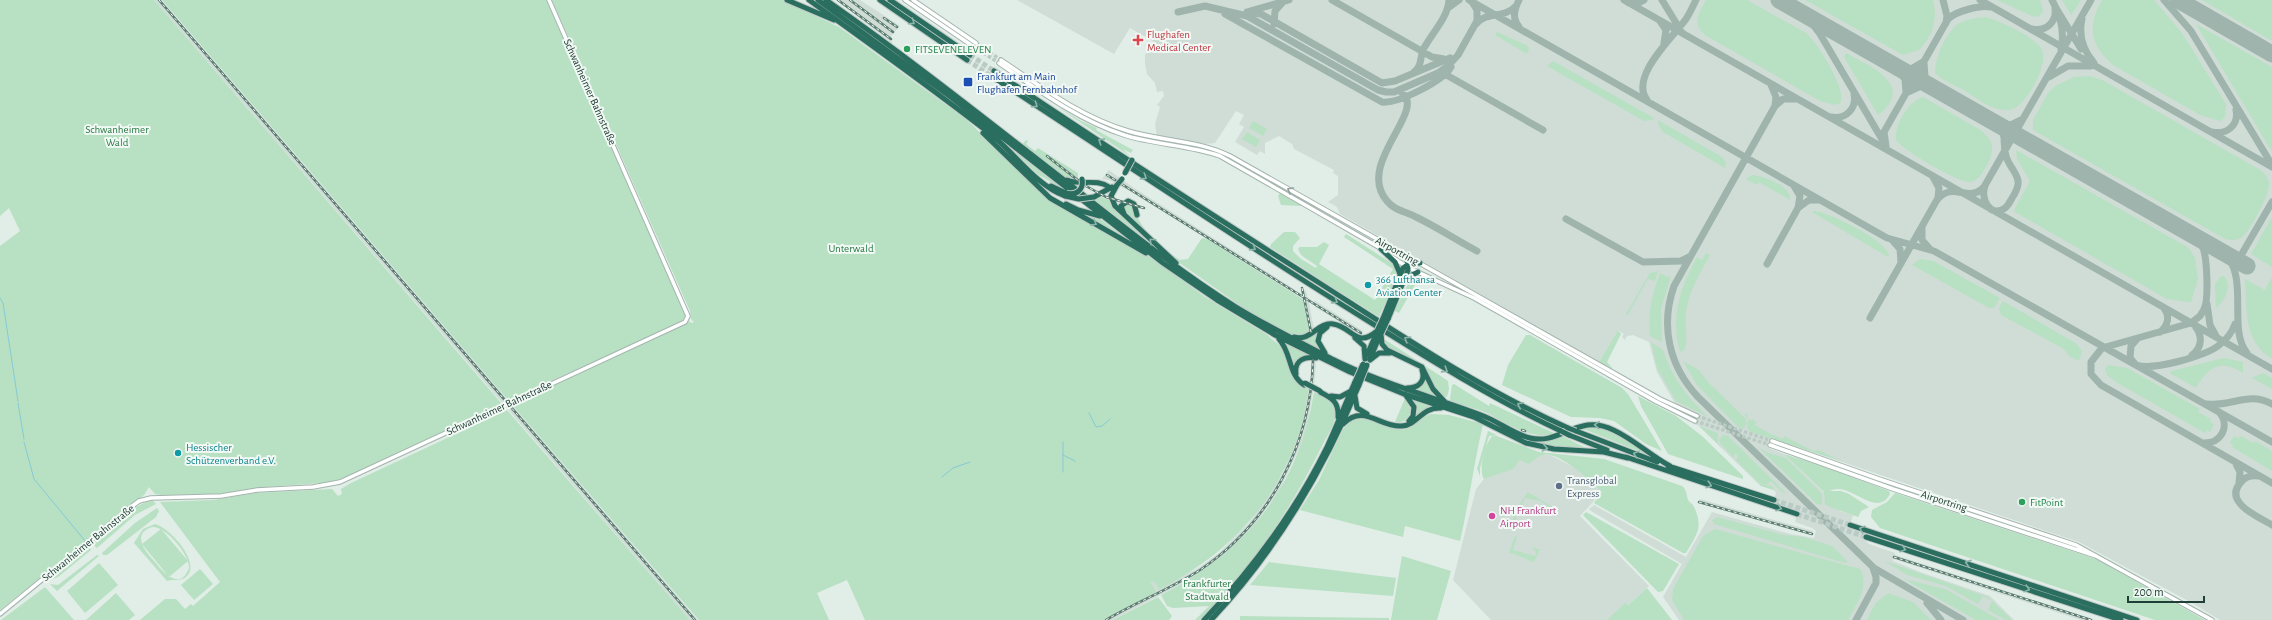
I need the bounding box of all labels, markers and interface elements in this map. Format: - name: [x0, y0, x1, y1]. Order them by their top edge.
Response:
- one-way arrow: [908, 17, 915, 25]
- place label: Flughafen Medical Center: [1147, 29, 1211, 53]
- marker: Flughafen Medical Center: [1132, 34, 1144, 46]
- street label: Schwanheimer Bahnstraße: [562, 37, 618, 147]
- marker: FITSEVENELEVEN: [902, 44, 912, 54]
- place label: FITSEVENELEVEN: [915, 44, 992, 55]
- place label: Frankfurt am Main Flughafen Fernbahnhof: [977, 71, 1077, 95]
- marker: Frankfurt am Main Flughafen Fernbahnhof: [962, 76, 974, 88]
- one-way arrow: [1031, 100, 1038, 107]
- park label: Schwanheimer Wald: [85, 124, 149, 148]
- one-way arrow: [1098, 139, 1105, 146]
- one-way arrow: [1140, 172, 1147, 180]
- one-way arrow: [1287, 188, 1294, 195]
- one-way arrow: [1090, 218, 1097, 226]
- street label: Airportring: [1373, 235, 1421, 268]
- one-way arrow: [1150, 239, 1157, 246]
- park label: Unterwald: [828, 243, 874, 254]
- one-way arrow: [1249, 243, 1256, 251]
- place label: 366 Lufthansa Aviation Center: [1376, 274, 1442, 298]
- marker: 366 Lufthansa Aviation Center: [1363, 280, 1373, 290]
- one-way arrow: [1331, 296, 1338, 303]
- one-way arrow: [1405, 337, 1412, 344]
- one-way arrow: [1441, 365, 1448, 372]
- street label: Schwanheimer Bahnstraße: [445, 379, 553, 437]
- one-way arrow: [1517, 402, 1524, 410]
- one-way arrow: [1594, 421, 1600, 430]
- place label: Hessischer Schützenverband e.V.: [186, 442, 276, 466]
- one-way arrow: [1542, 443, 1548, 451]
- marker: Hessischer Schützenverband e.V.: [173, 448, 183, 458]
- one-way arrow: [1632, 451, 1639, 459]
- place label: Transglobal Express: [1567, 475, 1617, 499]
- one-way arrow: [1706, 480, 1713, 489]
- marker: Transglobal Express: [1554, 481, 1564, 491]
- street label: Airportring: [1920, 488, 1969, 514]
- marker: FitPoint: [2017, 497, 2027, 507]
- place label: FitPoint: [2030, 497, 2064, 508]
- street label: Schwanheimer Bahnstraße: [40, 503, 136, 583]
- one-way arrow: [1775, 503, 1782, 512]
- place label: NH Frankfurt Airport: [1500, 505, 1557, 529]
- marker: NH Frankfurt Airport: [1487, 511, 1497, 521]
- one-way arrow: [1859, 525, 1866, 533]
- one-way arrow: [1900, 544, 1907, 552]
- one-way arrow: [1965, 560, 1972, 568]
- park label: Frankfurter Stadtwald: [1183, 578, 1231, 602]
- scale bar: [2128, 578, 2204, 604]
- one-way arrow: [2023, 584, 2030, 593]
- text: 200 m: [2134, 586, 2164, 598]

